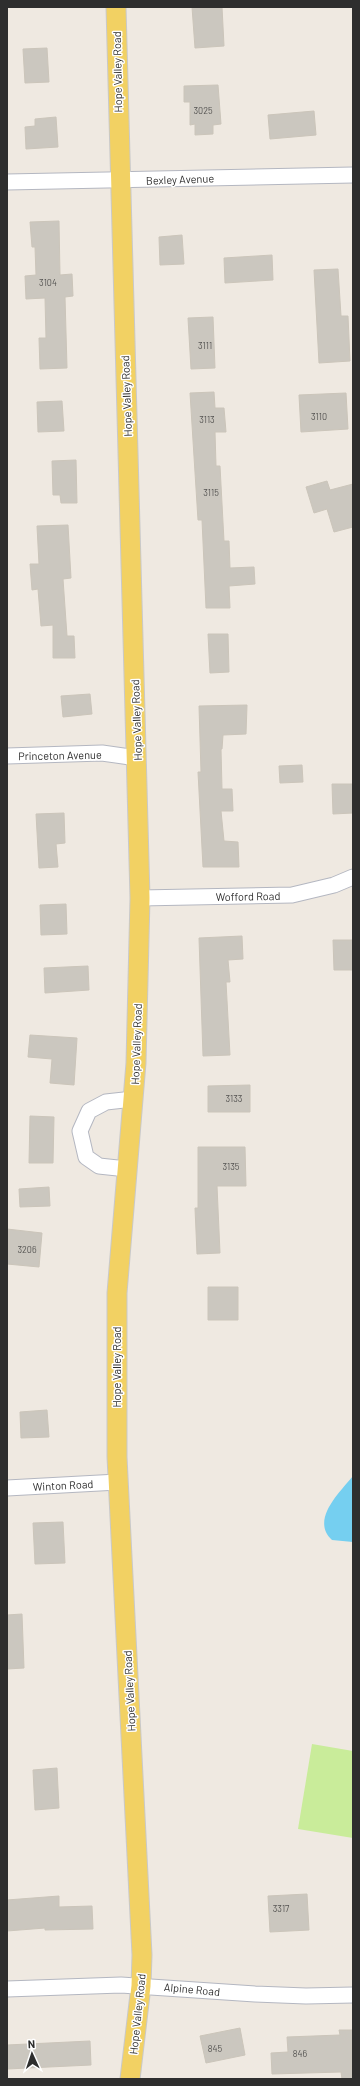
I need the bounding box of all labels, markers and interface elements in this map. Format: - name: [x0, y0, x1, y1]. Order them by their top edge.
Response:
- street label: Hope Valley Road: [110, 31, 124, 113]
- house number: 3025: [193, 105, 213, 116]
- street label: Bexley Avenue: [146, 171, 215, 187]
- house number: 3104: [39, 277, 57, 288]
- house number: 3111: [198, 340, 212, 351]
- street label: Hope Valley Road: [118, 355, 134, 437]
- house number: 3110: [311, 411, 327, 422]
- house number: 3113: [199, 414, 215, 425]
- house number: 3115: [203, 487, 219, 498]
- street label: Hope Valley Road: [128, 679, 144, 761]
- street label: Princeton Avenue: [18, 748, 102, 762]
- street label: Wofford Road: [215, 889, 281, 903]
- street label: Hope Valley Road: [128, 1003, 144, 1085]
- house number: 3133: [226, 1093, 243, 1104]
- house number: 3135: [223, 1161, 240, 1172]
- house number: 3206: [17, 1244, 37, 1255]
- street label: Hope Valley Road: [110, 1326, 123, 1408]
- street label: Winton Road: [32, 1477, 94, 1493]
- street label: Hope Valley Road: [120, 1650, 138, 1732]
- house number: 3317: [273, 1903, 290, 1914]
- street label: Hope Valley Road: [126, 1973, 148, 2055]
- street label: Alpine Road: [163, 1980, 221, 1998]
- north arrow: [12, 2034, 52, 2074]
- text: N: [27, 2037, 35, 2050]
- house number: 845: [208, 2043, 223, 2054]
- house number: 846: [293, 2048, 307, 2059]

